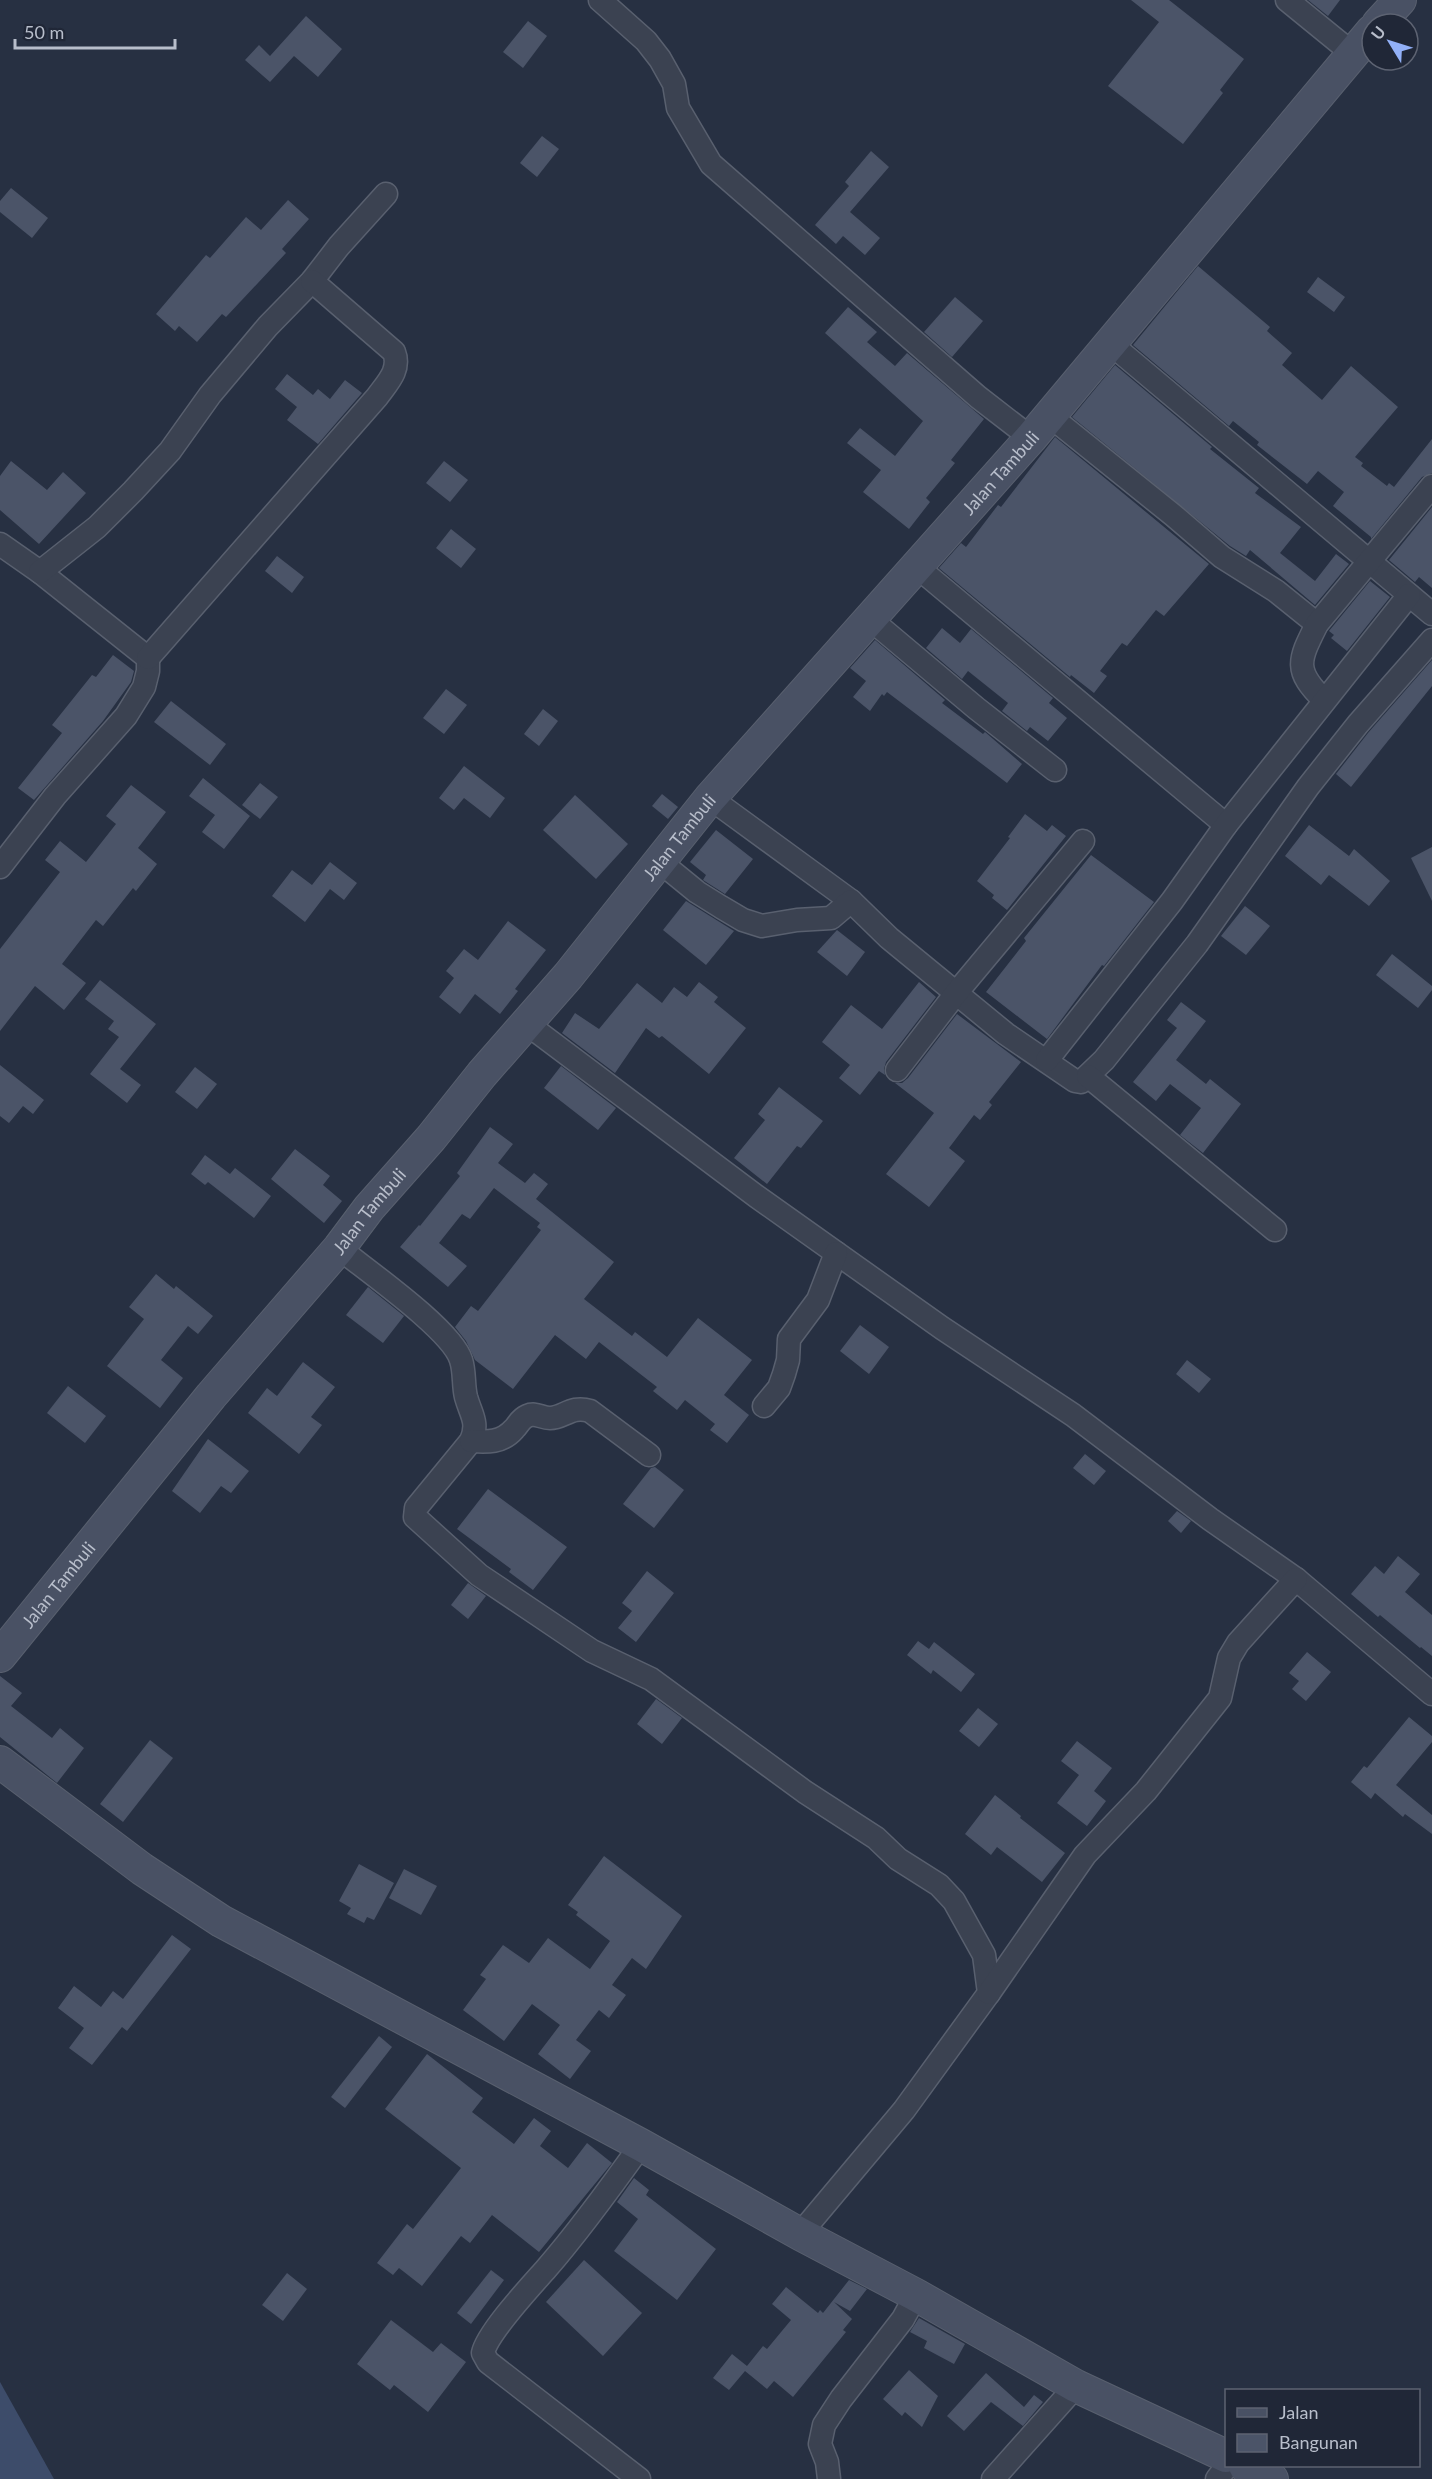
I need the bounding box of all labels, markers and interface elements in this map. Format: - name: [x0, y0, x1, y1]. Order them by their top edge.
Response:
- scale bar: [15, 12, 176, 50]
- north arrow: [1360, 12, 1420, 72]
- text: 50 m: [24, 21, 64, 43]
- text: U: [1367, 22, 1389, 43]
- street label: Jalan Tambuli: [957, 426, 1043, 519]
- street label: Jalan Tambuli: [638, 789, 720, 885]
- street label: Jalan Tambuli: [328, 1163, 410, 1259]
- street label: Jalan Tambuli: [16, 1537, 99, 1632]
- legend: [1225, 2389, 1420, 2467]
- text: Jalan: [1279, 2401, 1318, 2423]
- text: Bangunan: [1279, 2431, 1358, 2453]

